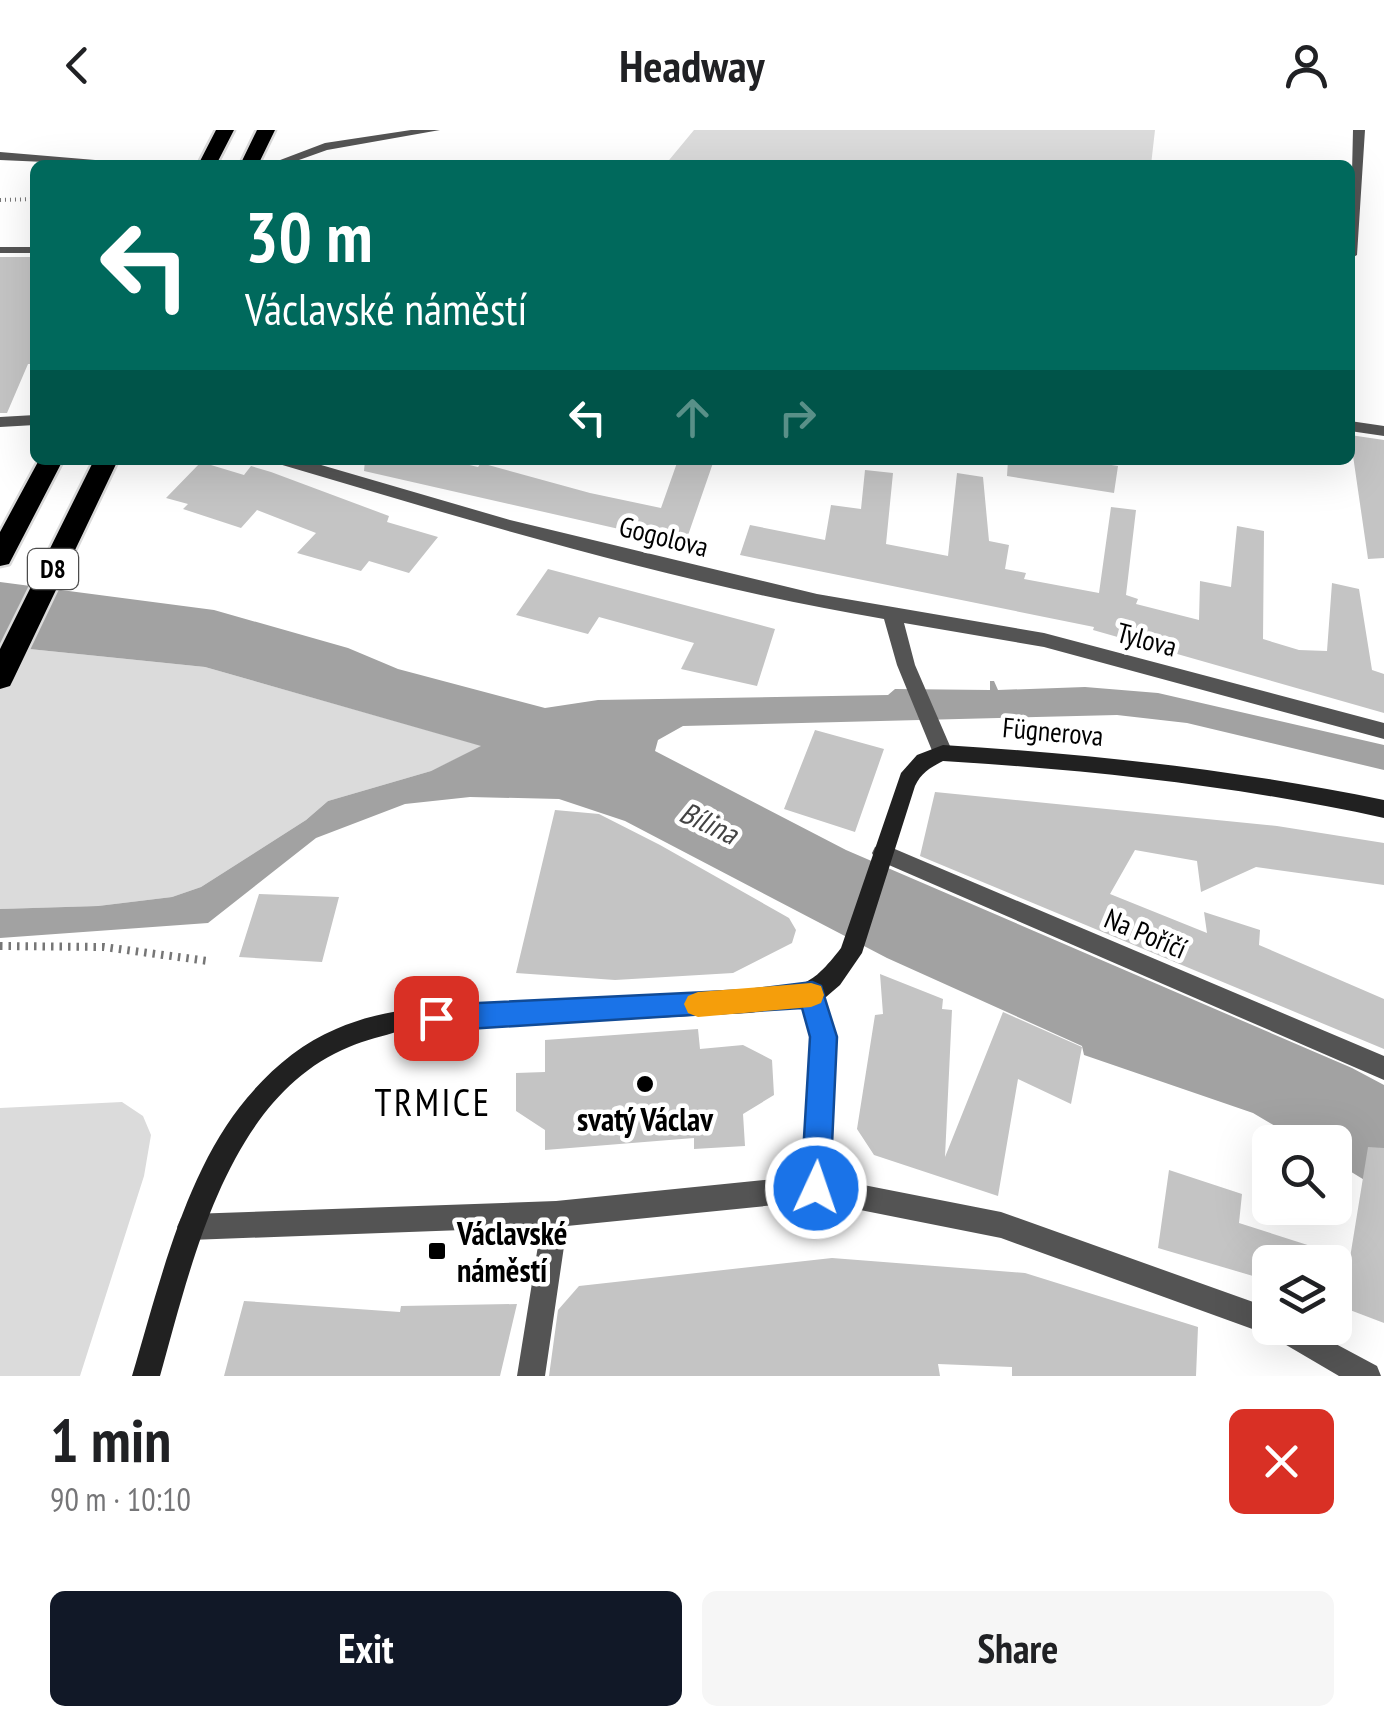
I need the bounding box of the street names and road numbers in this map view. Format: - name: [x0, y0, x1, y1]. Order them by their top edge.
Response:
- street label: Gogolova: [616, 507, 712, 565]
- road number: D8: [28, 549, 78, 589]
- street label: Tylova: [1113, 613, 1181, 665]
- street label: Fügnerova: [1001, 708, 1105, 754]
- street label: Na Poříčí: [1099, 899, 1193, 967]

